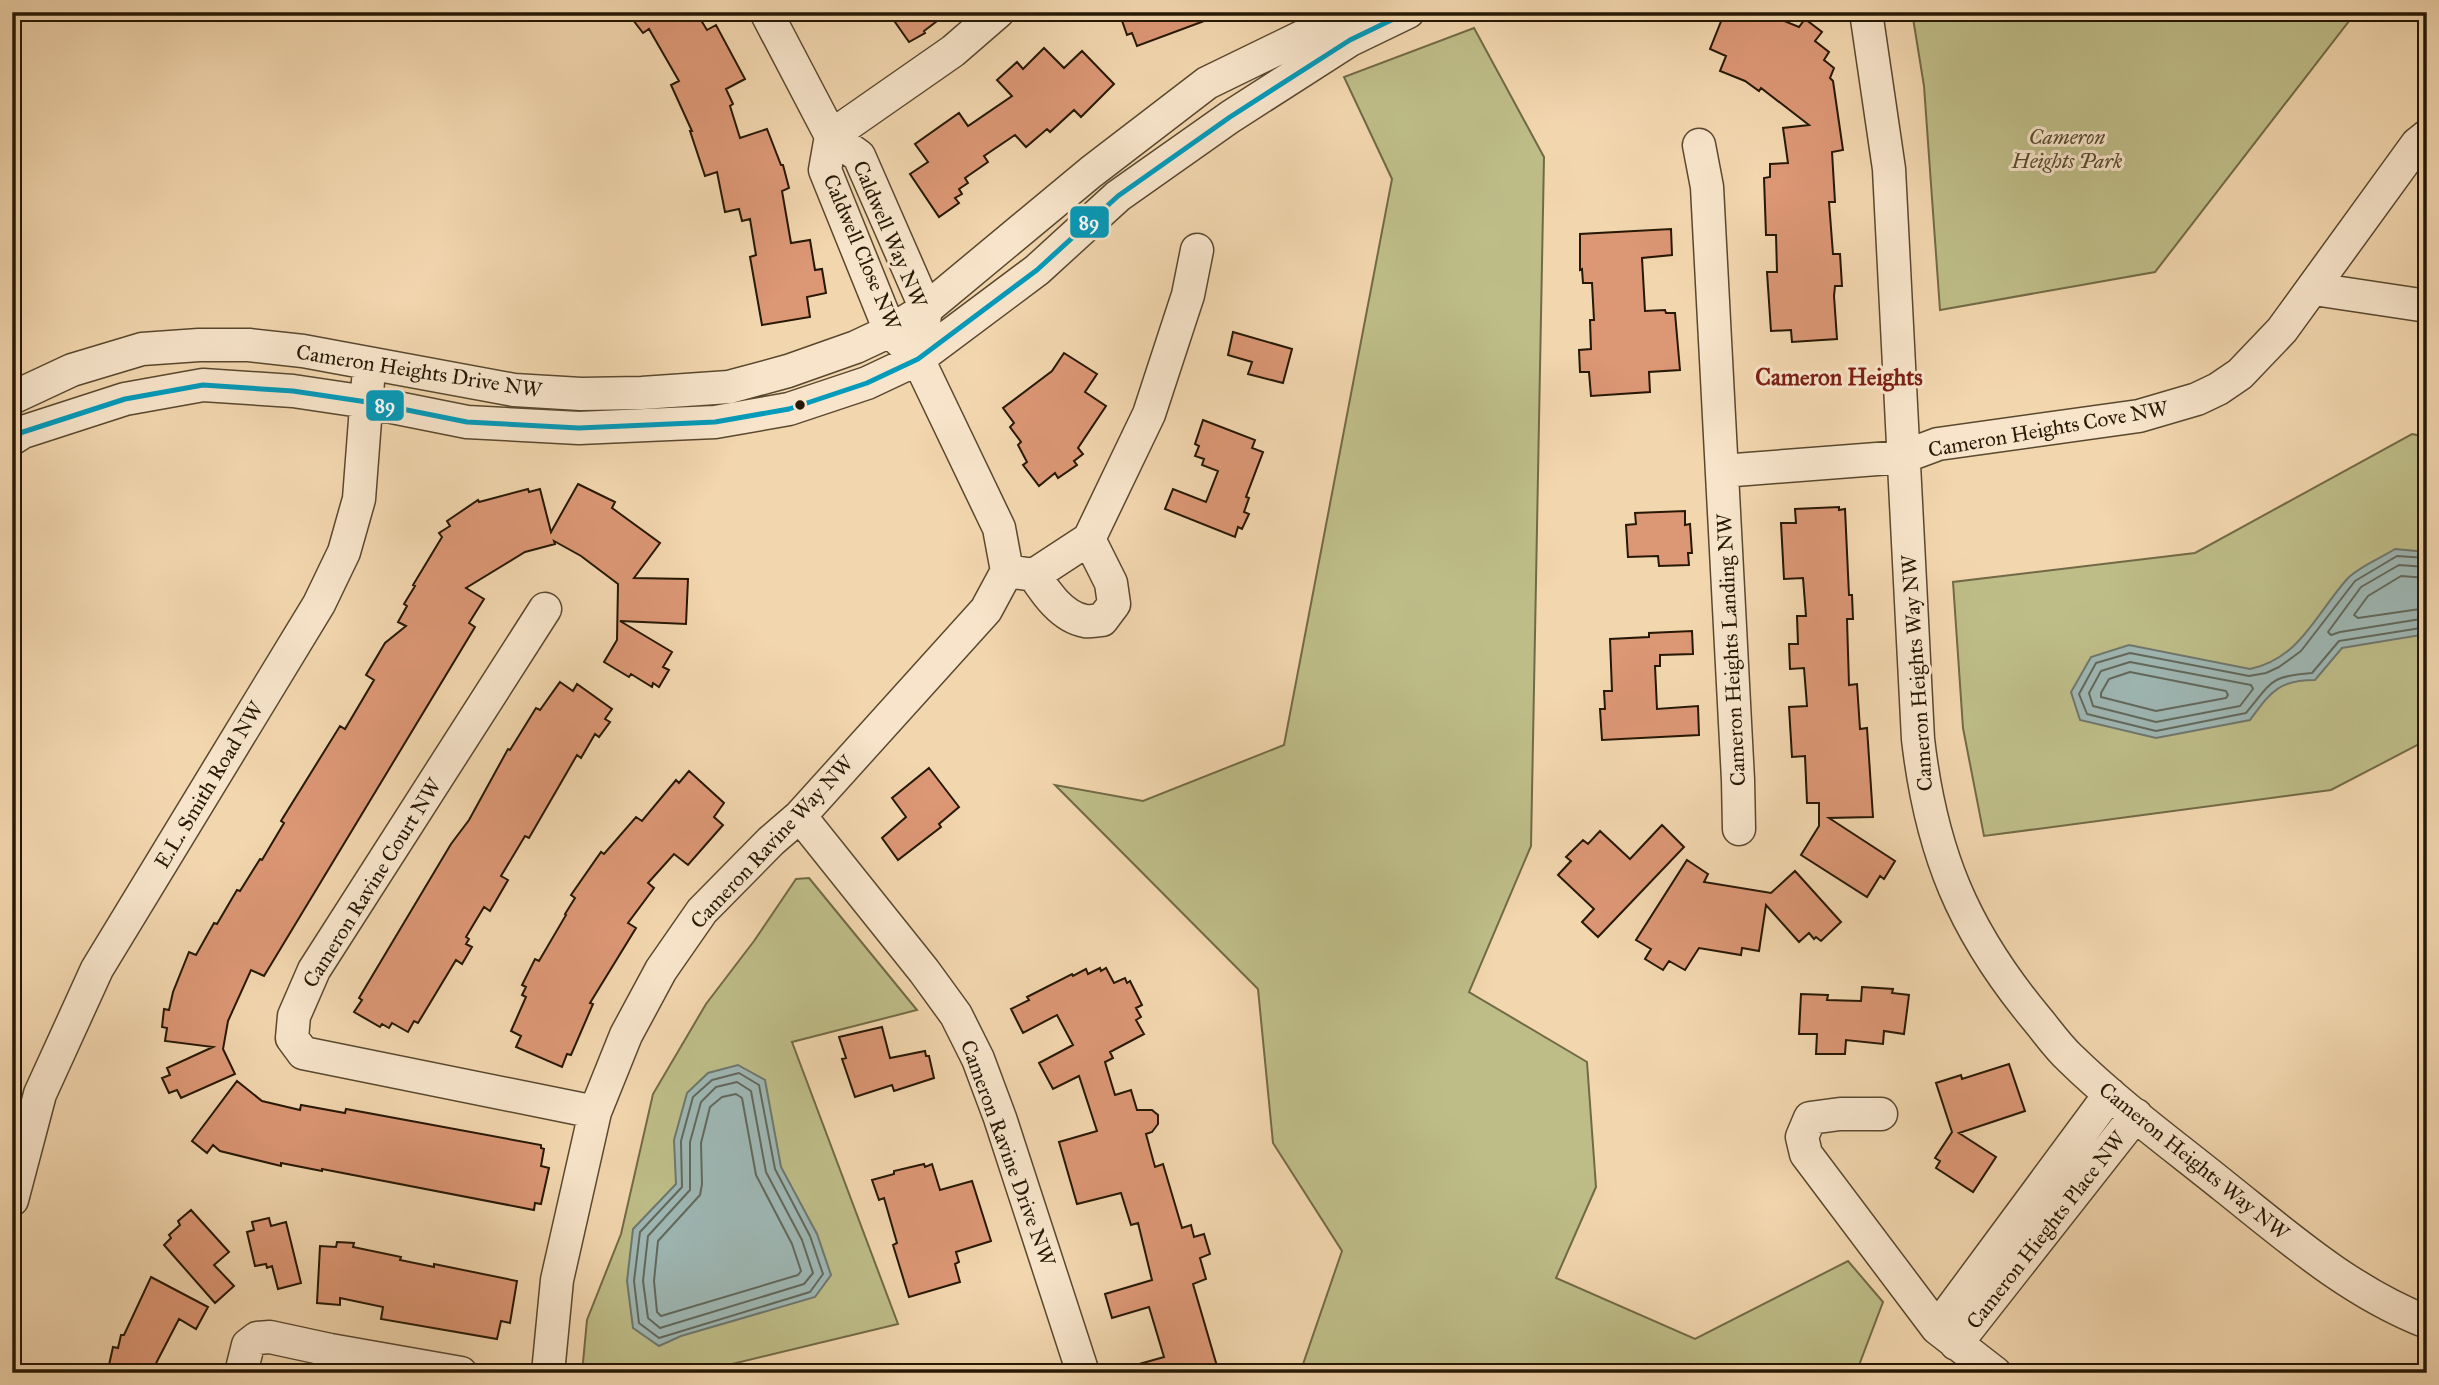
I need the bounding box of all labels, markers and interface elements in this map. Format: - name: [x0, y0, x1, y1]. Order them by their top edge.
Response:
- park label: Cameron Heights Park: [2011, 124, 2123, 174]
- street label: Caldwell Way NW: [847, 157, 933, 312]
- street label: Caldwell Close NW: [817, 170, 907, 335]
- line badge: 89: [1069, 205, 1110, 239]
- text: 89: [1079, 211, 1099, 235]
- street label: Cameron Heights Drive NW: [294, 339, 545, 403]
- district label: Cameron Heights: [1755, 363, 1923, 392]
- line badge: 89: [365, 389, 405, 422]
- text: 89: [375, 394, 395, 418]
- street label: Cameron Heights Cove NW: [1926, 395, 2171, 463]
- unlabelled marker: [793, 398, 807, 412]
- street label: Cameron Heights Landing NW: [1711, 512, 1751, 787]
- street label: Cameron Heights Way NW: [1896, 553, 1938, 792]
- street label: E.L. Smith Road NW: [149, 696, 270, 873]
- street label: Cameron Ravine Way NW: [685, 749, 860, 934]
- street label: Cameron Ravine Court NW: [297, 773, 448, 992]
- street label: Cameron Ravine Drive NW: [955, 1036, 1061, 1271]
- street label: Cameron Heights Way NW: [2094, 1076, 2295, 1246]
- street label: Cameron Hieghts Place NW: [1961, 1125, 2132, 1334]

